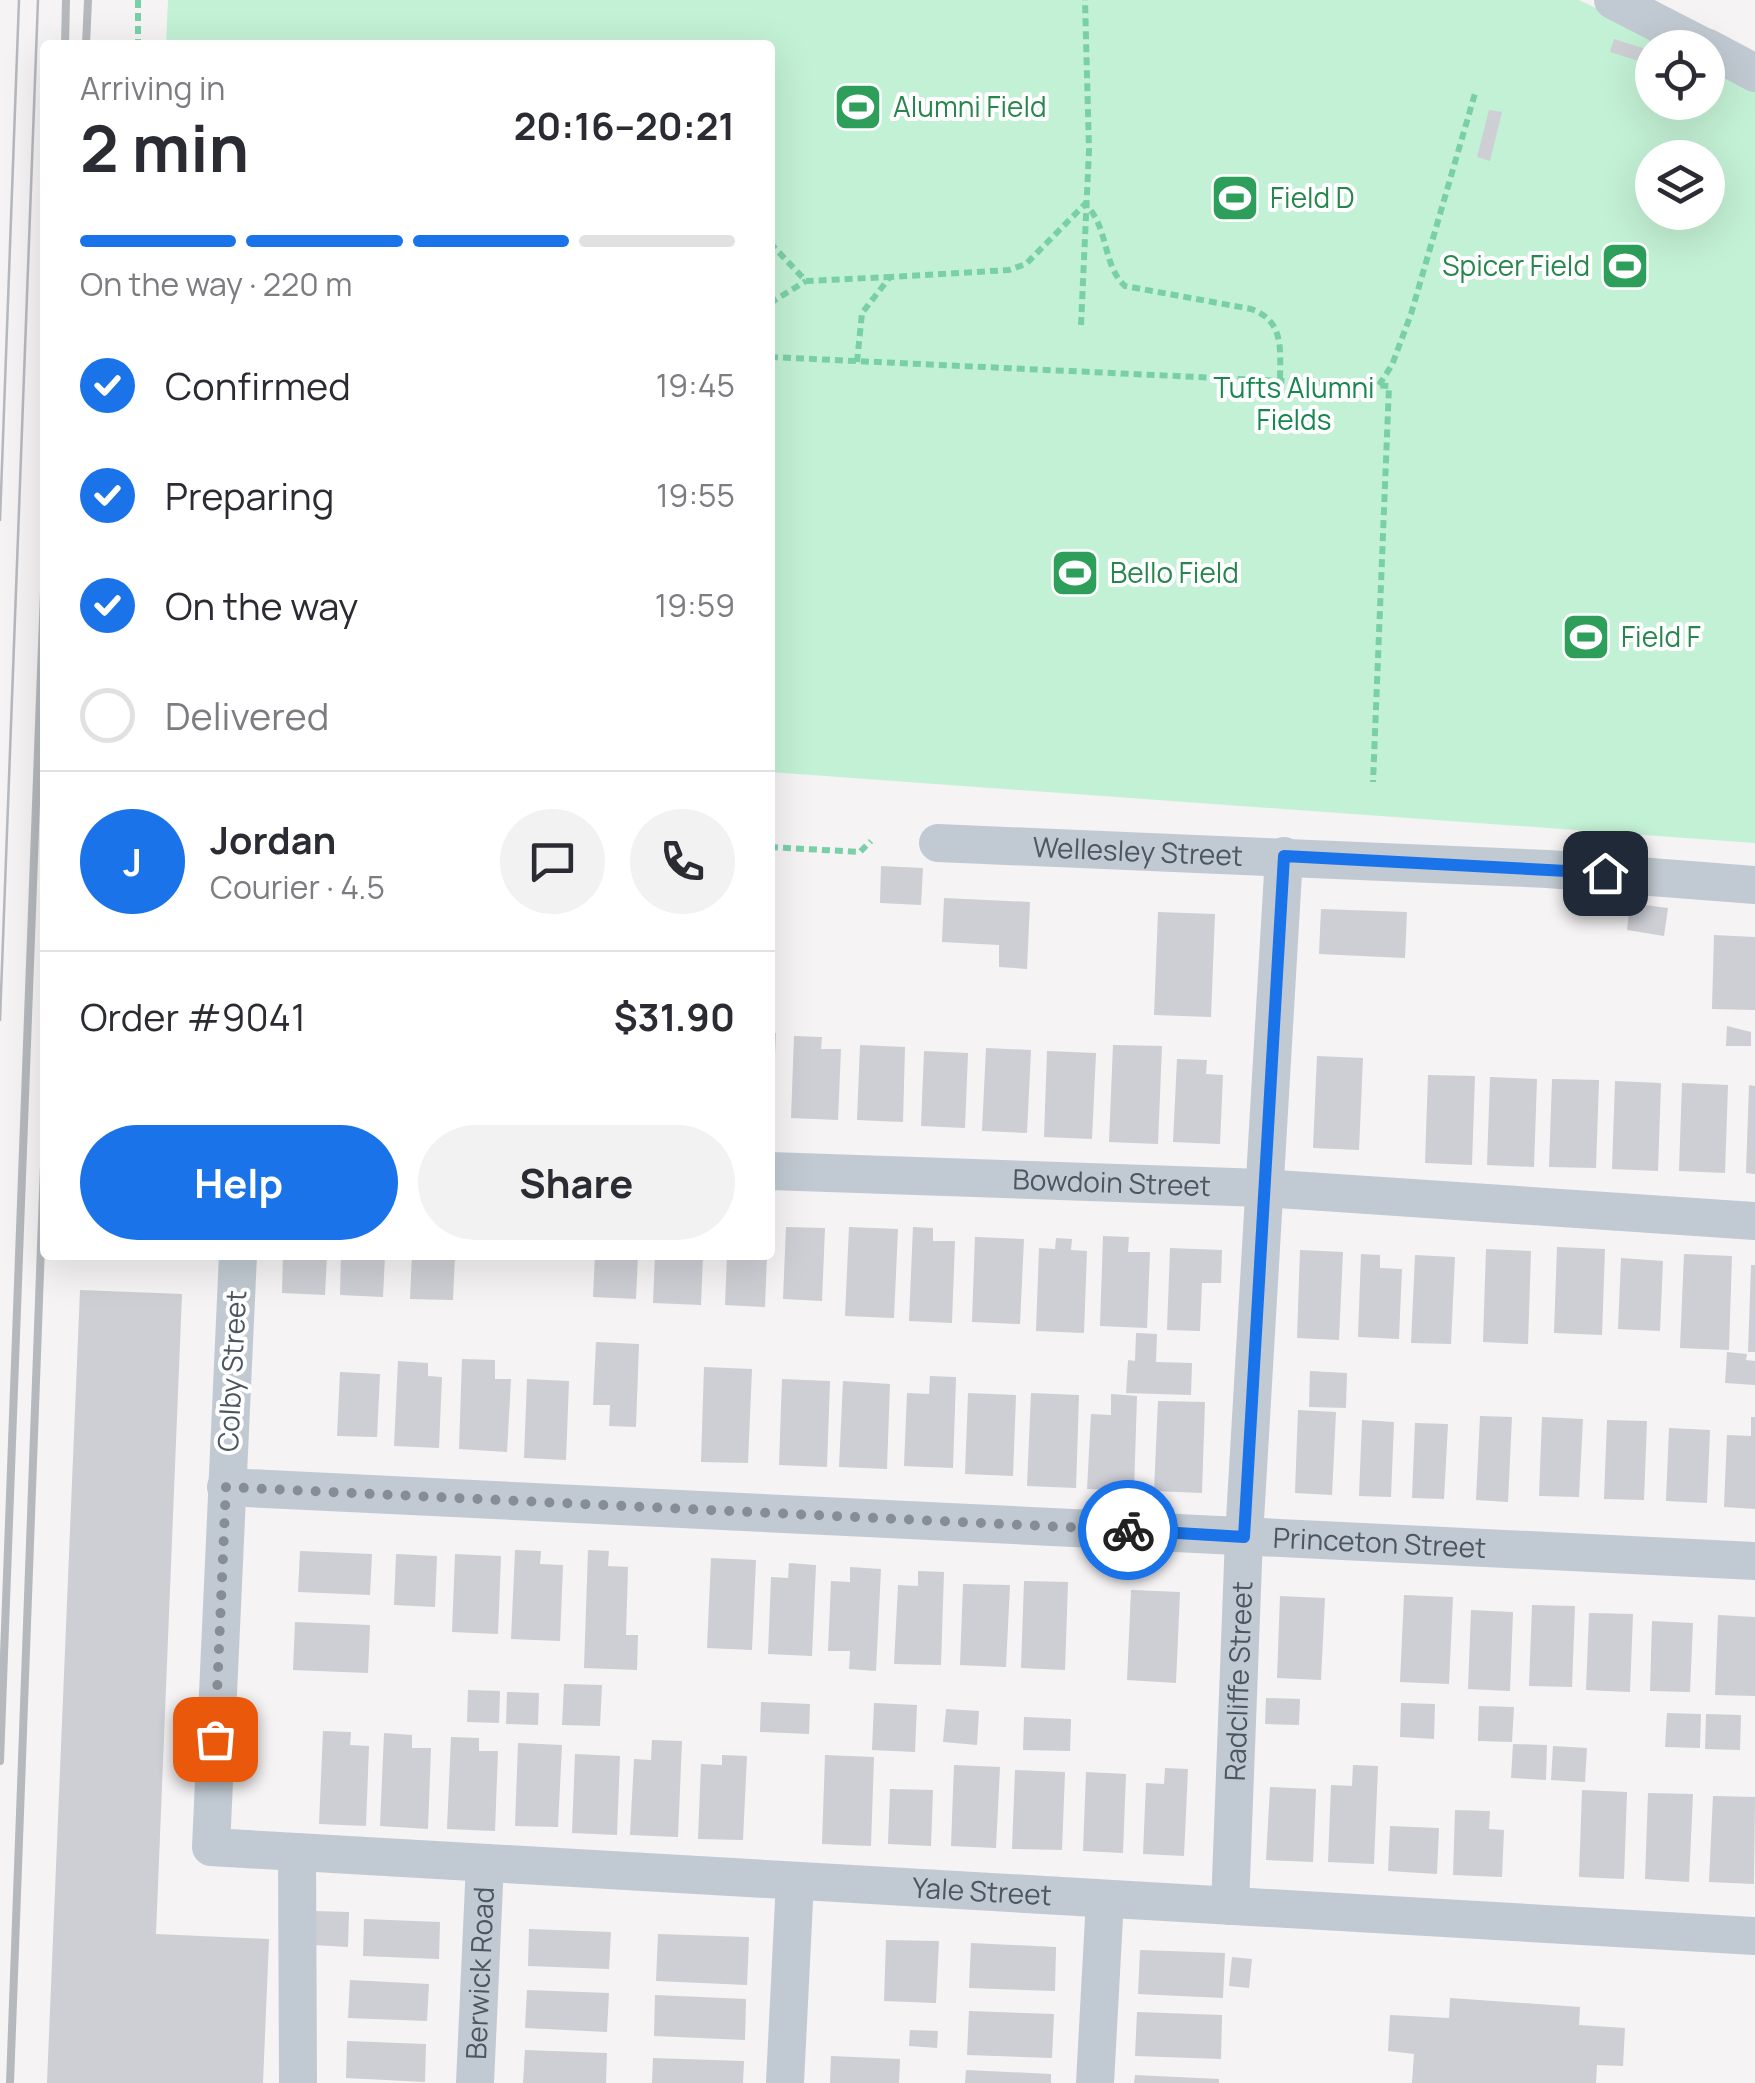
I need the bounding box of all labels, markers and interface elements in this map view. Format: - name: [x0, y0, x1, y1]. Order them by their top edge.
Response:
- map controls: [1635, 30, 1725, 230]
- button: locate: [1635, 30, 1725, 120]
- text: Arriving in: [80, 66, 225, 110]
- sports icon: Alumni Field: [832, 81, 884, 133]
- place label: Alumni Field: [893, 87, 1047, 125]
- text: 20:16–20:21: [514, 99, 735, 151]
- text: 2 min: [80, 103, 249, 192]
- button: layers: [1635, 140, 1725, 230]
- sports icon: Field D: [1209, 172, 1261, 224]
- place label: Field D: [1270, 178, 1355, 216]
- sports icon: Spicer Field: [1599, 240, 1651, 292]
- place label: Spicer Field: [1442, 246, 1590, 284]
- text: On the way · 220 m: [80, 262, 352, 306]
- icon: check: [80, 358, 135, 413]
- text: Confirmed: [165, 359, 351, 411]
- text: 19:45: [656, 363, 735, 407]
- park label: Tufts Alumni Fields: [1213, 368, 1375, 438]
- icon: check: [80, 468, 135, 523]
- text: Preparing: [165, 469, 334, 521]
- text: 19:55: [656, 473, 735, 517]
- sports icon: Bello Field: [1049, 547, 1101, 599]
- place label: Bello Field: [1110, 553, 1239, 591]
- icon: check: [80, 578, 135, 633]
- text: On the way: [165, 579, 358, 631]
- text: 19:59: [655, 583, 735, 627]
- sports icon: Field F: [1560, 611, 1612, 663]
- place label: Field F: [1621, 617, 1701, 655]
- text: Delivered: [165, 689, 329, 741]
- button: chat: [500, 809, 605, 914]
- button: phone: [630, 809, 735, 914]
- text: Jordan: [210, 813, 336, 865]
- street label: Wellesley Street: [1032, 827, 1244, 874]
- pin: [1563, 831, 1648, 916]
- text: J: [123, 835, 142, 887]
- icon: home: [1578, 846, 1633, 901]
- text: Courier · 4.5: [210, 865, 385, 909]
- text: Order #9041: [80, 990, 306, 1042]
- text: $31.90: [614, 990, 735, 1042]
- button: Help: [80, 1125, 398, 1240]
- button: Share: [418, 1125, 735, 1240]
- street label: Bowdoin Street: [1012, 1159, 1212, 1204]
- street label: Colby Street: [208, 1289, 254, 1453]
- courier: [1078, 1480, 1178, 1580]
- icon: bike: [1101, 1503, 1156, 1558]
- street label: Princeton Street: [1272, 1518, 1487, 1566]
- street label: Radcliffe Street: [1215, 1580, 1260, 1782]
- pin: [173, 1697, 258, 1782]
- icon: bag: [188, 1712, 243, 1767]
- street label: Yale Street: [911, 1867, 1053, 1913]
- street label: Berwick Road: [456, 1886, 502, 2060]

